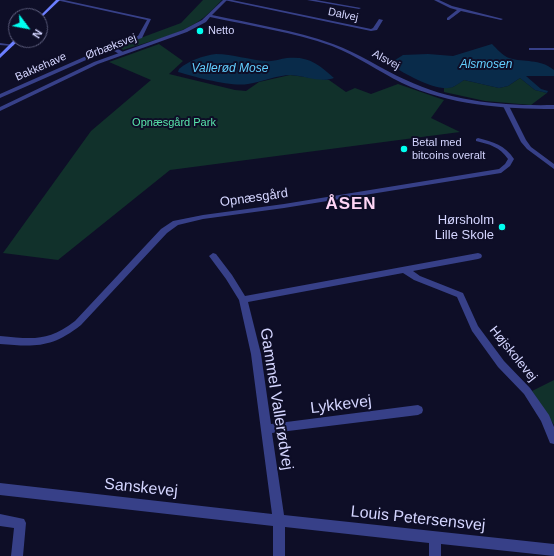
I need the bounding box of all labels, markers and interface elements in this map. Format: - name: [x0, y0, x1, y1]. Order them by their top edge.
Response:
- street label: Dalvej: [327, 5, 359, 25]
- north arrow: [8, 8, 48, 48]
- place label: Netto: [208, 24, 234, 38]
- marker: Netto: [195, 26, 205, 36]
- text: N: [30, 27, 45, 40]
- street label: Ørbæksvej: [84, 31, 138, 63]
- street label: Alsvej: [370, 47, 402, 73]
- street label: Bakkehave: [13, 50, 69, 84]
- water label: Alsmosen: [460, 58, 512, 72]
- water label: Vallerød Mose: [192, 62, 268, 76]
- park label: Opnæsgård Park: [132, 116, 216, 130]
- place label: Betal med bitcoins overalt: [412, 136, 485, 162]
- marker: Betal med bitcoins overalt: [399, 144, 409, 154]
- street label: Opnæsgård: [219, 185, 289, 211]
- district label: ÅSEN: [325, 194, 377, 214]
- place label: Hørsholm Lille Skole: [435, 212, 494, 243]
- marker: Hørsholm Lille Skole: [497, 222, 507, 232]
- street label: Højskolevej: [486, 323, 540, 385]
- street label: Gammel Vallerødvej: [255, 327, 297, 471]
- street label: Lykkevej: [309, 392, 373, 418]
- street label: Sanskevej: [103, 475, 179, 501]
- street label: Louis Petersensvej: [350, 502, 486, 536]

